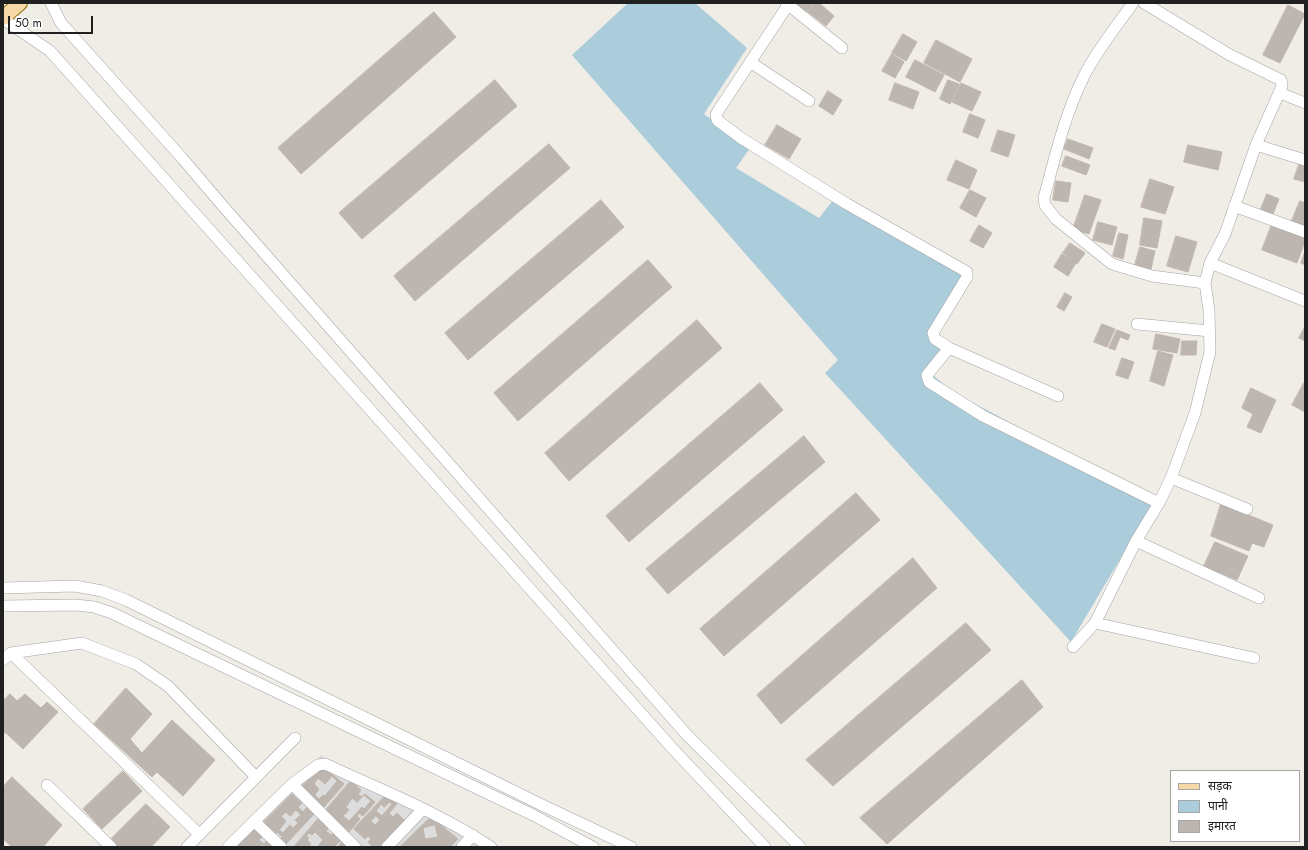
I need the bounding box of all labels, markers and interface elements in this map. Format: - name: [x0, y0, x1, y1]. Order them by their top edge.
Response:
- scale bar: [10, 8, 95, 34]
- text: 50 m: [15, 14, 42, 32]
- legend: [1170, 770, 1300, 842]
- text: सड़क: [1208, 777, 1232, 795]
- text: पानी: [1208, 797, 1228, 815]
- text: इमारत: [1208, 817, 1236, 835]

